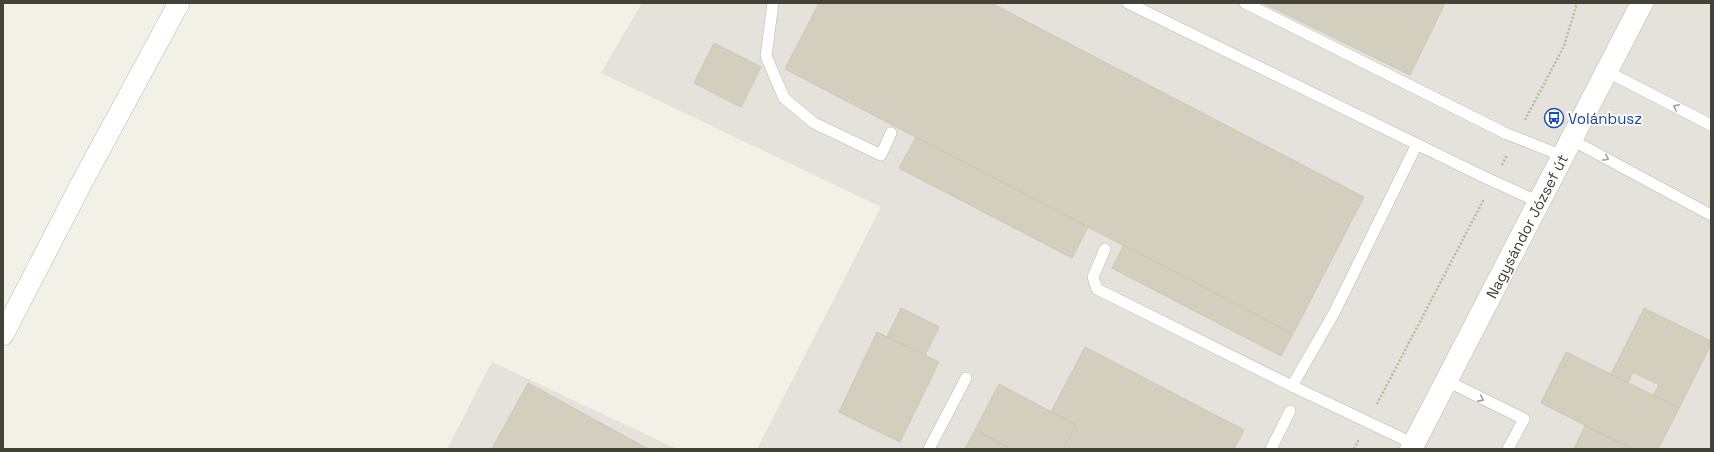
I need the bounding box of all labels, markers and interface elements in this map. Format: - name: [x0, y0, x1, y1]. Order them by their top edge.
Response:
- one-way arrow: [1673, 104, 1681, 112]
- bus stop icon: Volánbusz: [1543, 107, 1565, 129]
- place label: Volánbusz: [1568, 109, 1642, 128]
- street label: Nagysándor József út: [1481, 151, 1572, 301]
- one-way arrow: [1602, 154, 1609, 161]
- one-way arrow: [1477, 394, 1485, 401]

